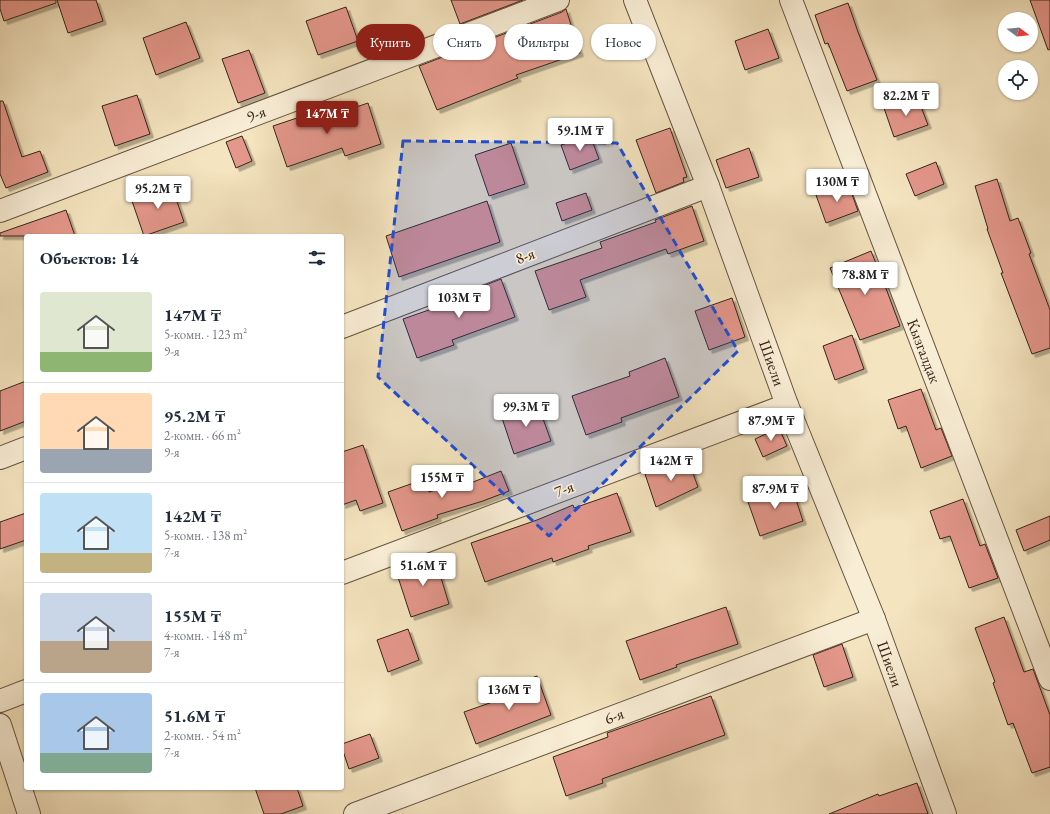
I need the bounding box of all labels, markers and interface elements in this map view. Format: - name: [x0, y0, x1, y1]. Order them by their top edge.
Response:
- north arrow: [998, 12, 1038, 52]
- map controls: [998, 12, 1038, 100]
- chip: Купить: [356, 24, 425, 60]
- chip: Снять: [433, 24, 496, 60]
- chip: Фильтры: [504, 24, 583, 60]
- chip: Новое: [591, 24, 656, 60]
- button: locate: [998, 60, 1038, 100]
- pin: 82.2M ₸: [869, 83, 943, 117]
- text: 82.2M ₸: [883, 87, 929, 104]
- street label: 9-я: [243, 101, 269, 127]
- pin: 147M ₸: [294, 101, 360, 135]
- text: 147M ₸: [305, 105, 349, 122]
- pin: 59.1M ₸: [543, 118, 617, 152]
- text: 59.1M ₸: [557, 122, 603, 139]
- pin: 130M ₸: [804, 169, 870, 203]
- text: 130M ₸: [815, 173, 859, 190]
- pin: 95.2M ₸: [121, 176, 195, 210]
- text: 95.2M ₸: [135, 180, 181, 197]
- street label: 8-я: [512, 243, 538, 269]
- text: Объектов: 14: [40, 247, 139, 269]
- icon: filters: [306, 247, 328, 269]
- pin: 78.8M ₸: [828, 262, 902, 296]
- text: 78.8M ₸: [842, 266, 888, 283]
- pin: 103M ₸: [426, 285, 492, 319]
- text: 103M ₸: [437, 289, 481, 306]
- text: 147M ₸: [164, 304, 221, 326]
- icon: home: [72, 308, 120, 356]
- street label: Кызгалдак: [902, 316, 946, 387]
- text: 5-комн. · 123 m²: [164, 326, 247, 343]
- street label: Шиели: [754, 337, 790, 389]
- text: 9-я: [164, 343, 180, 360]
- pin: 99.3M ₸: [489, 394, 563, 428]
- text: 99.3M ₸: [503, 398, 549, 415]
- text: 95.2M ₸: [164, 405, 225, 427]
- pin: 87.9M ₸: [734, 408, 808, 442]
- icon: home: [72, 409, 120, 457]
- text: 87.9M ₸: [748, 412, 794, 429]
- text: 2-комн. · 66 m²: [164, 427, 241, 444]
- text: 9-я: [164, 444, 180, 461]
- pin: 142M ₸: [638, 448, 704, 482]
- text: 142M ₸: [649, 452, 693, 469]
- pin: 155M ₸: [409, 465, 475, 499]
- text: 155M ₸: [420, 469, 464, 486]
- street label: 7-я: [551, 476, 577, 502]
- pin: 87.9M ₸: [738, 476, 812, 510]
- text: 87.9M ₸: [752, 480, 798, 497]
- text: 142M ₸: [164, 505, 221, 527]
- icon: home: [72, 509, 120, 557]
- text: 5-комн. · 138 m²: [164, 527, 247, 544]
- text: 7-я: [164, 544, 180, 561]
- pin: 51.6M ₸: [386, 553, 460, 587]
- text: 51.6M ₸: [400, 557, 446, 574]
- text: 155M ₸: [164, 605, 221, 627]
- icon: home: [72, 609, 120, 657]
- text: 4-комн. · 148 m²: [164, 627, 247, 644]
- street label: Шиели: [872, 638, 908, 690]
- text: 7-я: [164, 644, 180, 661]
- pin: 136M ₸: [476, 677, 542, 711]
- text: 136M ₸: [487, 681, 531, 698]
- street label: 6-я: [601, 703, 627, 729]
- text: 51.6M ₸: [164, 705, 225, 727]
- icon: home: [72, 709, 120, 757]
- text: 2-комн. · 54 m²: [164, 727, 241, 744]
- text: 7-я: [164, 744, 180, 761]

